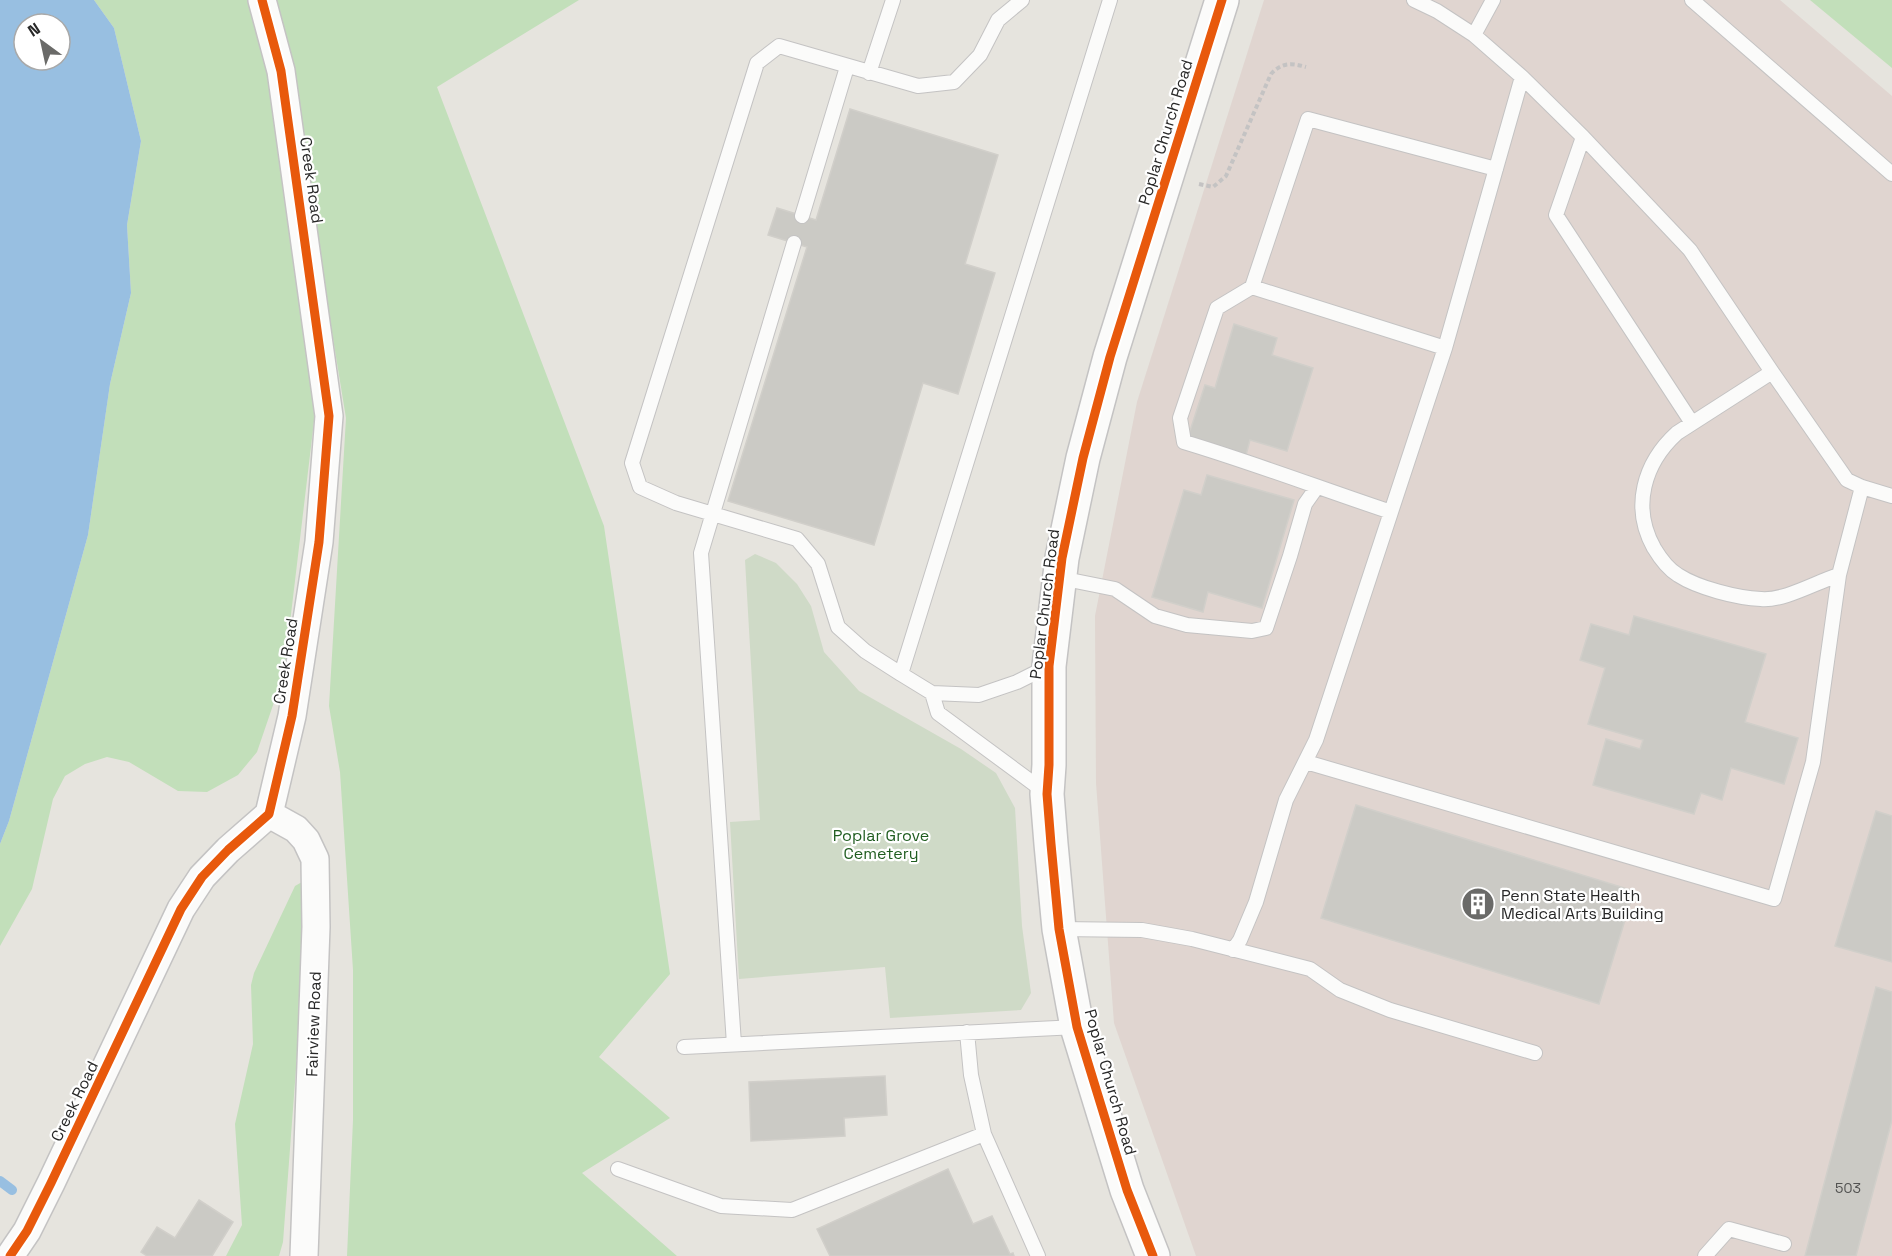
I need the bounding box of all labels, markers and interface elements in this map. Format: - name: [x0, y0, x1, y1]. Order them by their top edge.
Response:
- north arrow: [12, 12, 72, 72]
- text: N: [24, 18, 44, 42]
- street label: Poplar Church Road: [1133, 57, 1198, 207]
- street label: Creek Road: [295, 136, 328, 225]
- street label: Poplar Church Road: [1025, 528, 1064, 680]
- street label: Creek Road: [268, 616, 303, 706]
- park label: Poplar Grove Cemetery: [833, 825, 929, 864]
- place label: Penn State Health Medical Arts Building: [1501, 885, 1664, 924]
- building icon: Penn State Health Medical Arts Building: [1460, 886, 1496, 922]
- street label: Fairview Road: [301, 971, 326, 1077]
- street label: Poplar Church Road: [1080, 1007, 1141, 1158]
- street label: Creek Road: [46, 1058, 103, 1145]
- house number: 503: [1835, 1179, 1861, 1197]

